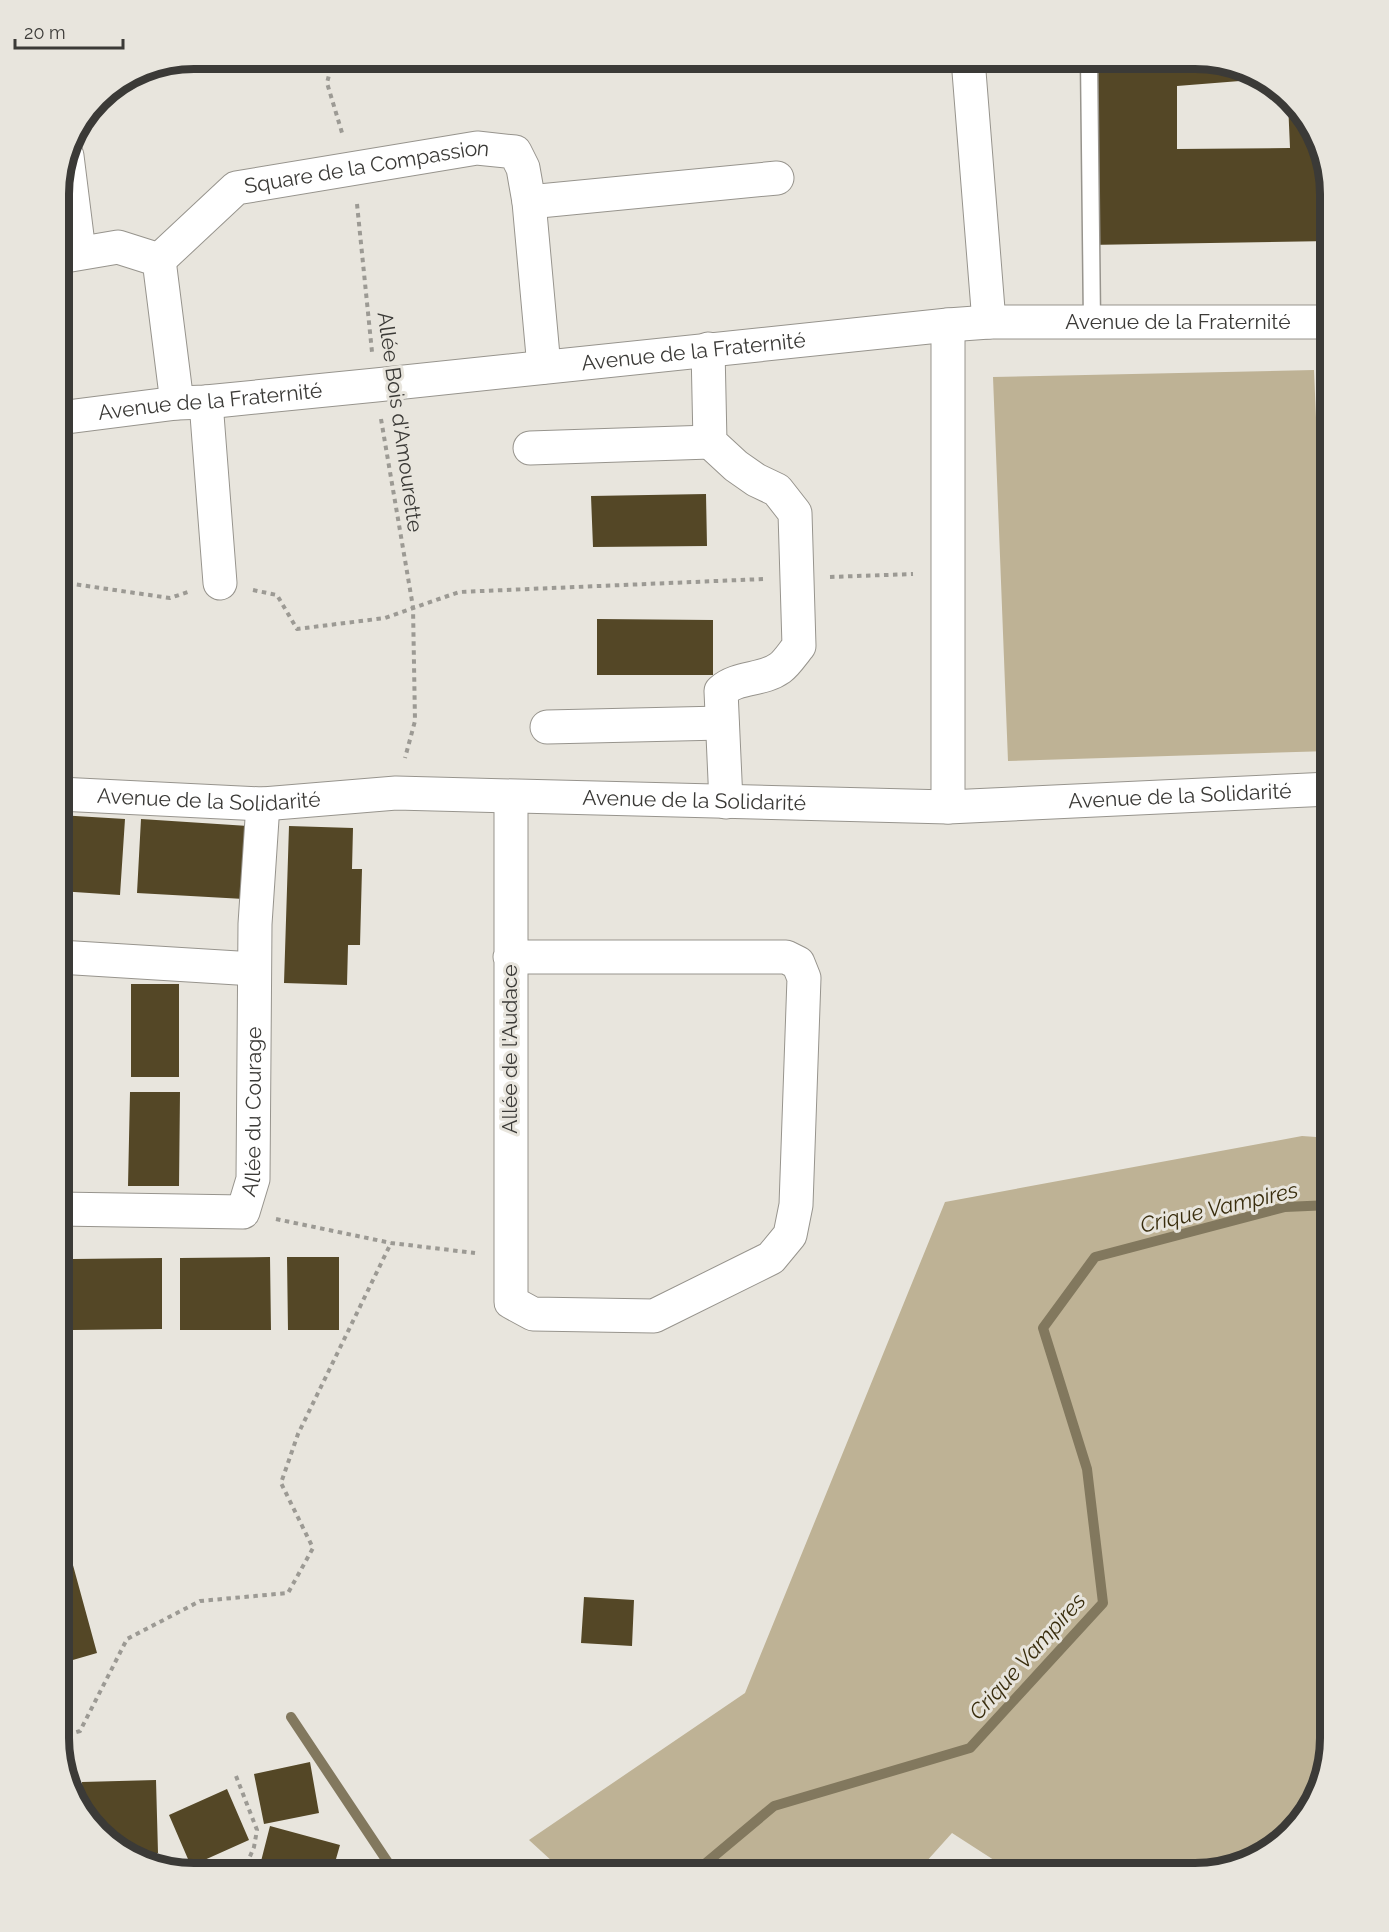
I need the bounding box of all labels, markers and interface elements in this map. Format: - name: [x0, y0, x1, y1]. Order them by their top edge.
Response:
- scale bar: [15, 12, 123, 50]
- text: 20 m: [24, 22, 66, 43]
- street label: Square de la Compassion: [242, 135, 491, 198]
- street label: Avenue de la Fraternité: [1065, 309, 1291, 334]
- street label: Allée Bois d'Amourette: [373, 310, 428, 534]
- street label: Avenue de la Fraternité: [580, 327, 807, 375]
- street label: Avenue de la Fraternité: [96, 377, 323, 425]
- street label: Avenue de la Solidarité: [1068, 778, 1292, 813]
- street label: Avenue de la Solidarité: [97, 783, 321, 816]
- street label: Avenue de la Solidarité: [582, 785, 806, 815]
- street label: Allée de l'Audace: [497, 964, 522, 1134]
- street label: Allée du Courage: [235, 1026, 266, 1199]
- water label: Crique Vampires: [1138, 1176, 1300, 1238]
- water label: Crique Vampires: [963, 1587, 1091, 1725]

